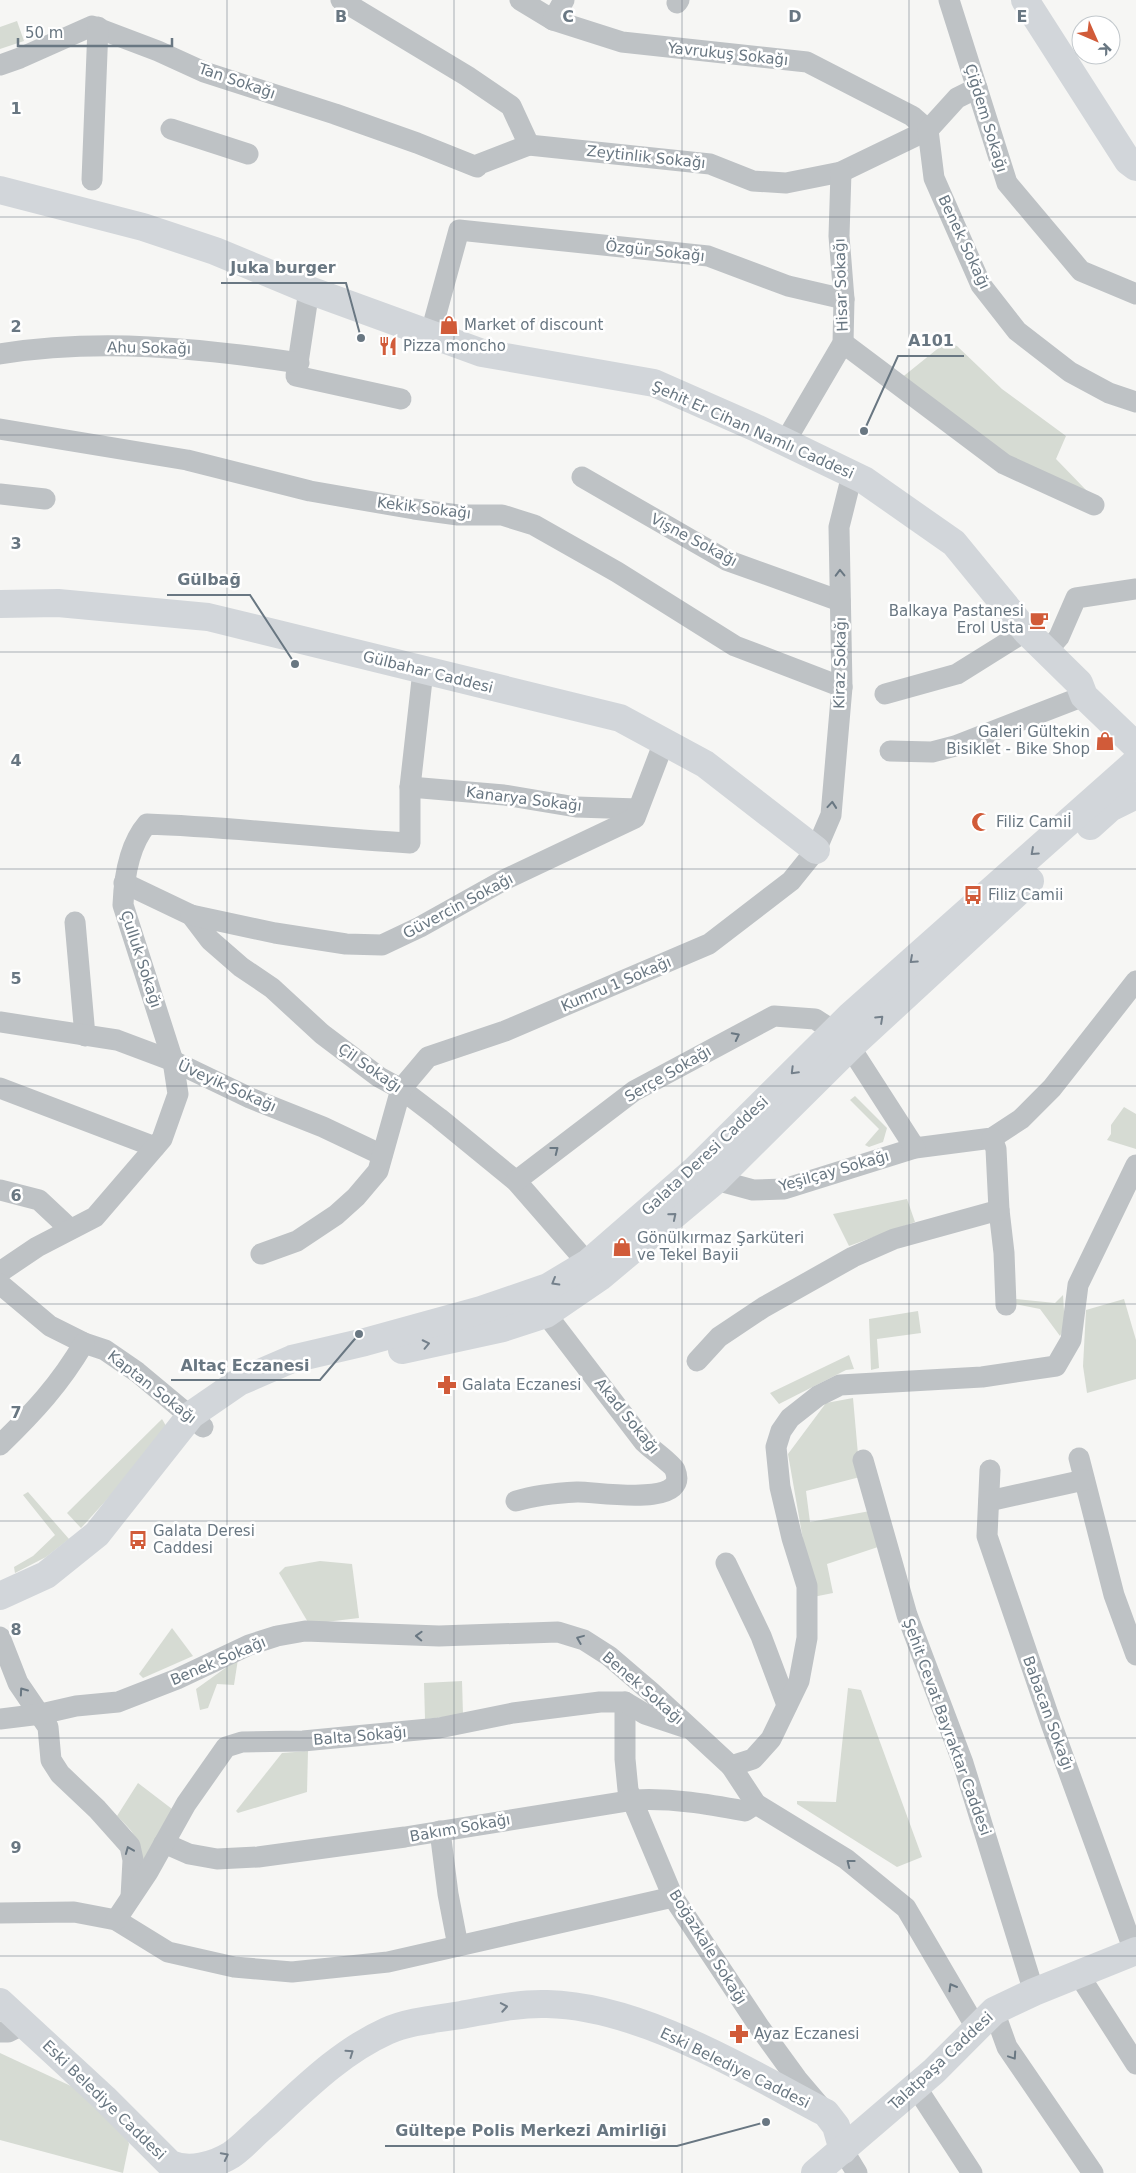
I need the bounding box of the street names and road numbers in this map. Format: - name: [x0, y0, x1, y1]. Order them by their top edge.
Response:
- street label: Yavrukuş Sokağı: [666, 39, 789, 69]
- street label: Tan Sokağı: [195, 59, 278, 103]
- street label: Çiğdem Sokağı: [961, 62, 1011, 174]
- street label: Zeytinlik Sokağı: [586, 142, 706, 172]
- street label: Benek Sokağı: [934, 192, 994, 292]
- street label: Özgür Sokağı: [605, 236, 706, 265]
- street label: Hisar Sokağı: [830, 238, 852, 332]
- street label: Ahu Sokağı: [107, 338, 191, 358]
- street label: Şehit Er Cihan Namlı Caddesi: [649, 377, 857, 483]
- street label: Kekik Sokağı: [376, 493, 472, 523]
- street label: Vişne Sokağı: [648, 510, 740, 570]
- street label: Kiraz Sokağı: [830, 617, 850, 709]
- street label: Gülbahar Caddesi: [361, 647, 495, 697]
- street label: Kanarya Sokağı: [465, 783, 583, 815]
- street label: Güvercin Sokağı: [400, 869, 516, 943]
- street label: Çulluk Sokağı: [117, 908, 165, 1010]
- street label: Kumru 1 Sokağı: [558, 953, 674, 1015]
- street label: Çil Sokağı: [335, 1040, 405, 1096]
- street label: Serçe Sokağı: [622, 1042, 714, 1106]
- street label: Üveyik Sokağı: [175, 1055, 279, 1116]
- street label: Galata Deresi Caddesi: [638, 1093, 772, 1219]
- street label: Yeşilçay Sokağı: [776, 1147, 891, 1196]
- street label: Kaptan Sokağı: [104, 1347, 200, 1427]
- street label: Akad Sokağı: [591, 1375, 663, 1457]
- street label: Şehit Cevat Bayraktar Caddesi: [899, 1616, 995, 1838]
- street label: Benek Sokağı: [168, 1633, 268, 1689]
- street label: Benek Sokağı: [599, 1648, 687, 1728]
- street label: Babacan Sokağı: [1019, 1654, 1077, 1772]
- street label: Balta Sokağı: [313, 1723, 407, 1749]
- street label: Bakım Sokağı: [408, 1810, 512, 1846]
- street label: Boğazkale Sokağı: [665, 1886, 751, 2008]
- street label: Talatpaşa Caddesi: [885, 2008, 997, 2114]
- street label: Eski Belediye Caddesi: [657, 2024, 813, 2112]
- street label: Eski Belediye Caddesi: [39, 2036, 169, 2164]

